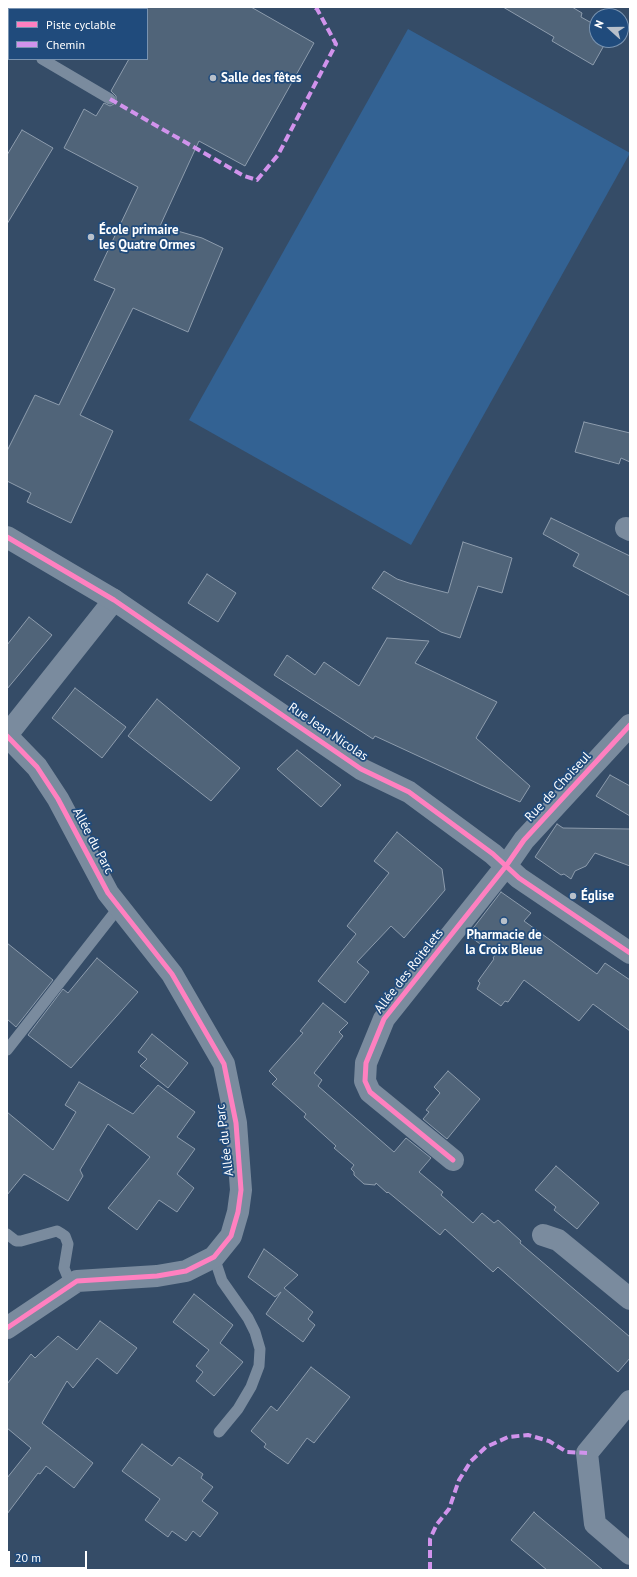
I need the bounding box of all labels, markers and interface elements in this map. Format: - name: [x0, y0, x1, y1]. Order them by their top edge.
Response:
- legend: [8, 8, 148, 60]
- north arrow: [589, 8, 629, 48]
- text: Piste cyclable: [46, 17, 116, 32]
- text: N: [591, 18, 607, 30]
- text: Chemin: [46, 37, 85, 52]
- place label: Salle des fêtes: [221, 70, 302, 86]
- marker: Salle des fêtes: [208, 73, 218, 83]
- place label: École primaire les Quatre Ormes: [99, 222, 195, 253]
- marker: École primaire les Quatre Ormes: [86, 232, 96, 242]
- street label: Rue Jean Nicolas: [285, 700, 371, 764]
- street label: Rue de Choiseul: [522, 749, 594, 825]
- street label: Allée du Parc: [69, 805, 117, 877]
- place label: Église: [581, 888, 614, 904]
- marker: Église: [568, 891, 578, 901]
- marker: Pharmacie de la Croix Bleue: [499, 916, 509, 926]
- street label: Allée des Roitelets: [371, 926, 447, 1016]
- place label: Pharmacie de la Croix Bleue: [465, 927, 543, 958]
- street label: Allée du Parc: [213, 1103, 237, 1177]
- scale bar: [10, 1543, 89, 1569]
- text: 20 m: [15, 1550, 41, 1565]

